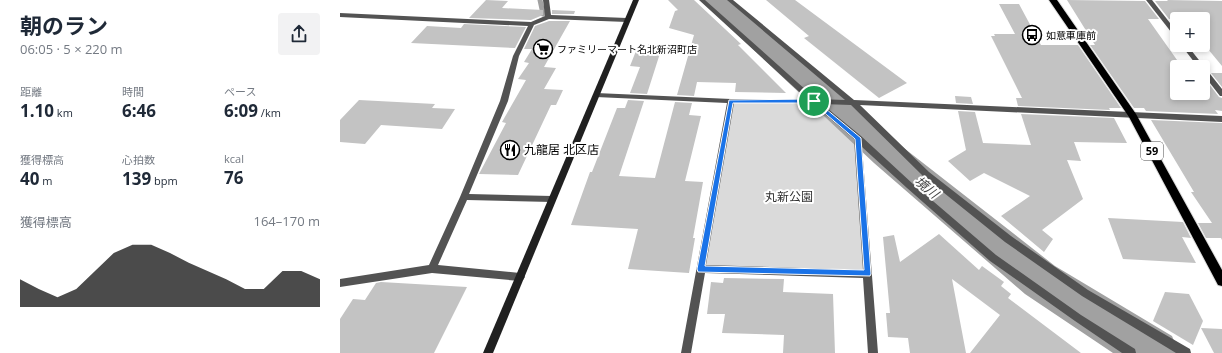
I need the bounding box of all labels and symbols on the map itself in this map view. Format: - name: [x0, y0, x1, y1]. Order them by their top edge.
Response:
- bus stop icon: 如意車庫前: [1021, 24, 1043, 46]
- place label: 如意車庫前: [1046, 28, 1096, 42]
- supermarket icon: ファミリーマート名北新沼町店: [532, 38, 554, 60]
- place label: ファミリーマート名北新沼町店: [557, 42, 697, 56]
- pin: [797, 84, 831, 118]
- restaurant icon: 九龍居 北区店: [499, 139, 521, 161]
- place label: 九龍居 北区店: [524, 141, 599, 158]
- road number: 59: [1141, 142, 1163, 160]
- water label: 境川: [911, 172, 944, 204]
- park label: 丸新公園: [765, 188, 813, 205]

